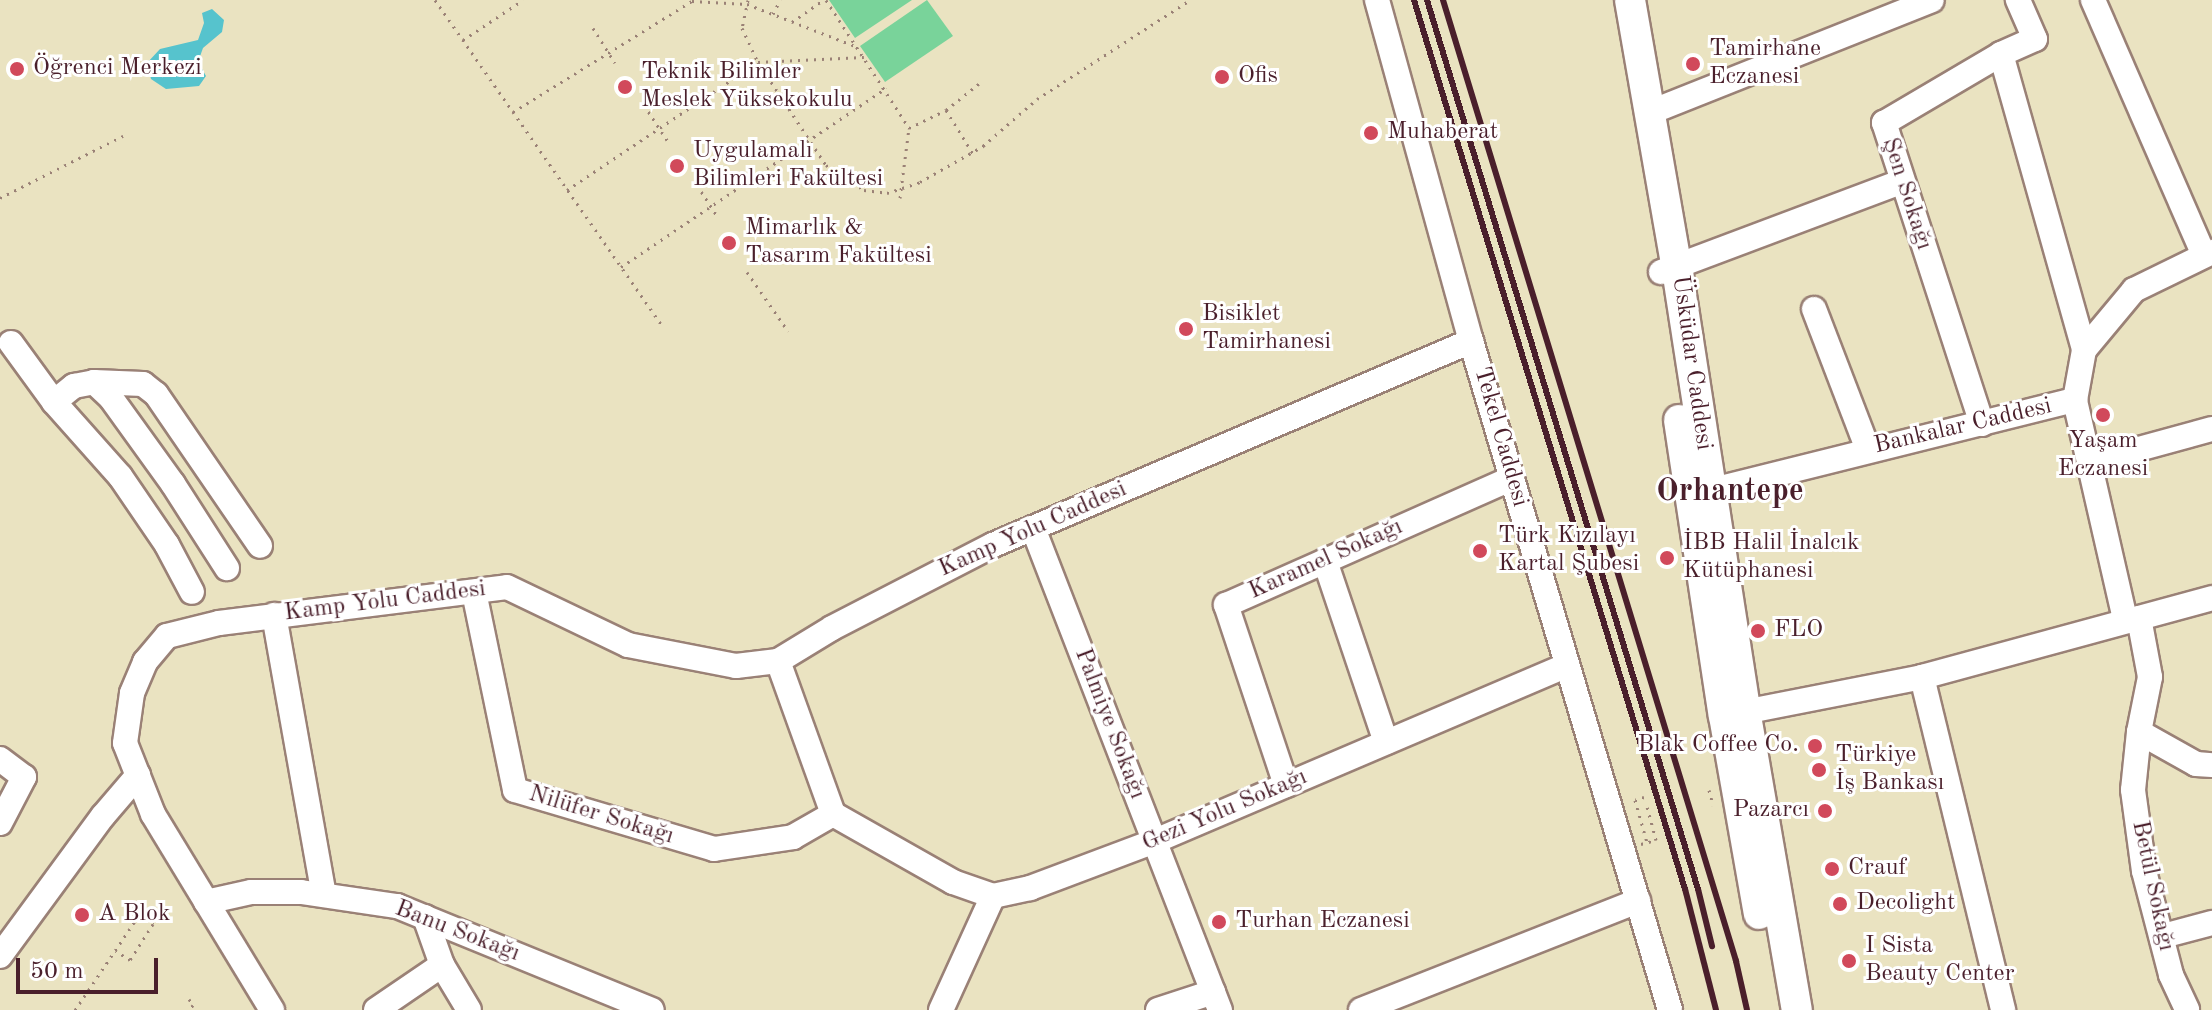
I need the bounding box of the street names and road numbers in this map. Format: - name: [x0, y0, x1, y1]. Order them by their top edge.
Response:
- street label: Şen Sokağı: [1874, 134, 1938, 254]
- street label: Üsküdar Caddesi: [1664, 274, 1718, 452]
- street label: Tekel Caddesi: [1466, 364, 1534, 510]
- street label: Bankalar Caddesi: [1871, 393, 2055, 461]
- street label: Kamp Yolu Caddesi: [935, 476, 1131, 584]
- street label: Karamel Sokağı: [1245, 513, 1407, 607]
- street label: Kamp Yolu Caddesi: [283, 575, 487, 629]
- street label: Palmiye Sokağı: [1067, 645, 1151, 803]
- street label: Gezi Yolu Sokağı: [1138, 763, 1312, 859]
- street label: Nilüfer Sokağı: [525, 780, 677, 852]
- street label: Betül Sokağı: [2124, 818, 2180, 954]
- street label: Banu Sokağı: [390, 895, 524, 969]

